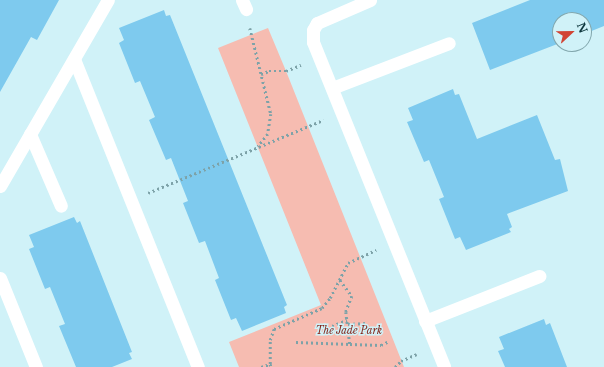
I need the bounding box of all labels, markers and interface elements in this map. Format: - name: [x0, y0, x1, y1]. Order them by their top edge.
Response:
- north arrow: [552, 12, 592, 52]
- text: N: [574, 20, 591, 35]
- park label: The Jade Park: [316, 325, 382, 337]

